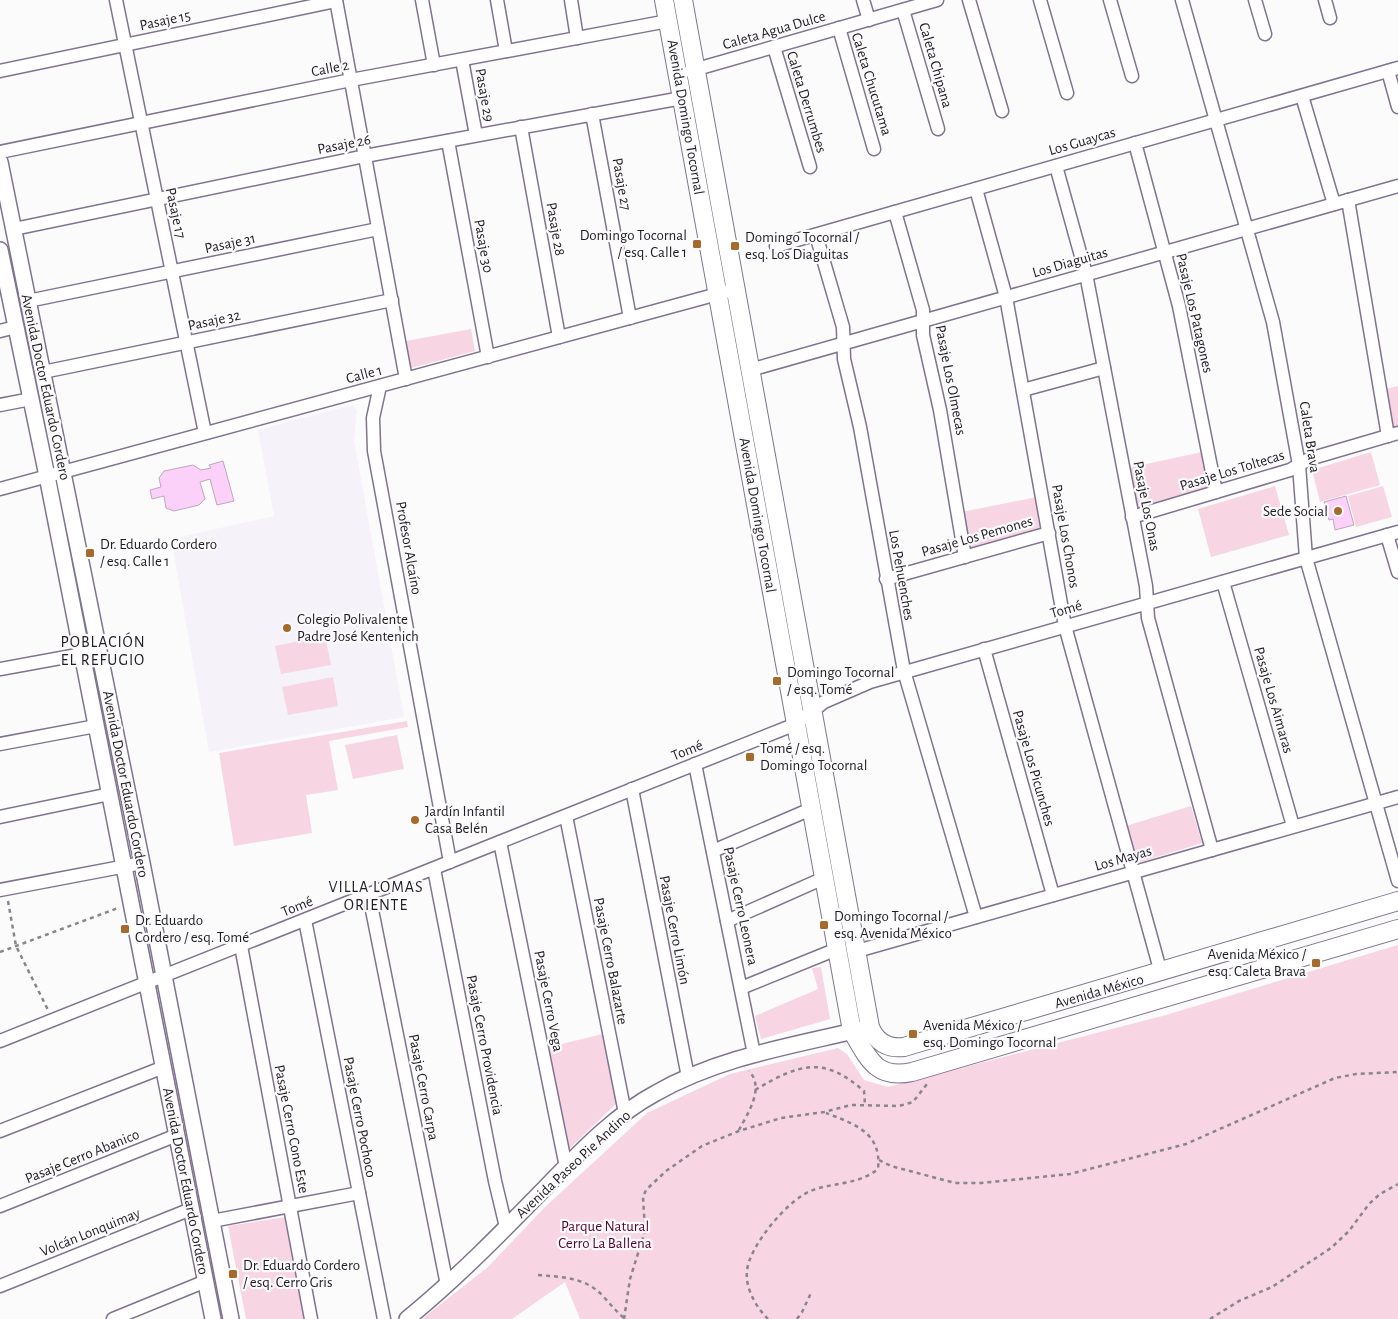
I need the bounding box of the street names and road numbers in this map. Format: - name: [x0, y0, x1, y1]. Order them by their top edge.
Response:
- street label: Pasaje 15: [138, 8, 192, 33]
- street label: Caleta Agua Dulce: [721, 9, 827, 52]
- street label: Caleta Chipana: [916, 21, 955, 109]
- street label: Caleta Chucutama: [849, 31, 894, 137]
- street label: Avenida Domingo Tocornal: [664, 38, 707, 196]
- street label: Caleta Derrumbes: [784, 50, 829, 155]
- street label: Calle 2: [310, 57, 351, 80]
- street label: Pasaje 29: [472, 67, 497, 123]
- street label: Los Guaycas: [1047, 125, 1117, 158]
- street label: Pasaje 26: [316, 132, 372, 157]
- street label: Pasaje 27: [609, 157, 634, 212]
- street label: Pasaje 17: [163, 186, 188, 240]
- street label: Pasaje 28: [543, 201, 568, 257]
- street label: Pasaje 30: [471, 218, 496, 274]
- street label: Pasaje 31: [203, 231, 257, 256]
- street label: Los Diaguitas: [1031, 245, 1109, 280]
- street label: Pasaje Los Patagones: [1173, 252, 1216, 374]
- street label: Avenida Doctor Eduardo Cordero: [18, 293, 73, 482]
- street label: Pasaje 32: [187, 308, 242, 333]
- street label: Pasaje Los Olmecas: [932, 324, 969, 436]
- street label: Calle 1: [344, 362, 384, 386]
- street label: Caleta Brava: [1296, 400, 1323, 474]
- street label: Avenida Domingo Tocornal: [736, 436, 779, 594]
- street label: Pasaje Los Toltecas: [1178, 447, 1286, 494]
- street label: Pasaje Los Onas: [1130, 460, 1163, 552]
- street label: Pasaje Los Chonos: [1049, 483, 1082, 589]
- street label: Profesor Alcaíno: [393, 500, 424, 596]
- street label: Pasaje Los Pemones: [920, 513, 1035, 560]
- street label: Los Pehuenches: [886, 529, 917, 622]
- street label: Tomé: [1048, 598, 1084, 621]
- street label: Pasaje Los Aimaras: [1251, 645, 1296, 755]
- street label: Avenida Doctor Eduardo Cordero: [100, 689, 151, 879]
- street label: Pasaje Los Picunches: [1010, 708, 1057, 828]
- street label: Tomé: [669, 737, 705, 764]
- street label: Los Mayas: [1093, 843, 1153, 874]
- street label: Pasaje Cerro Leonera: [721, 846, 760, 967]
- street label: Pasaje Cerro Limón: [657, 874, 692, 986]
- street label: Tomé: [279, 893, 315, 920]
- street label: Pasaje Cerro Balazarte: [591, 896, 630, 1026]
- street label: Pasaje Cerro Vega: [531, 949, 566, 1053]
- street label: Avenida México: [1053, 972, 1145, 1011]
- street label: Pasaje Cerro Providencia: [464, 974, 505, 1116]
- street label: Pasaje Cerro Carpa: [406, 1033, 441, 1142]
- street label: Pasaje Cerro Pochoco: [340, 1055, 379, 1179]
- street label: Pasaje Cerro Cono Este: [272, 1064, 311, 1195]
- street label: Avenida Doctor Eduardo Cordero: [160, 1086, 211, 1276]
- street label: Avenida Paseo Pie Andino: [513, 1108, 633, 1221]
- street label: Pasaje Cerro Abanico: [23, 1127, 141, 1186]
- street label: Volcán Lonquimay: [38, 1205, 143, 1259]

